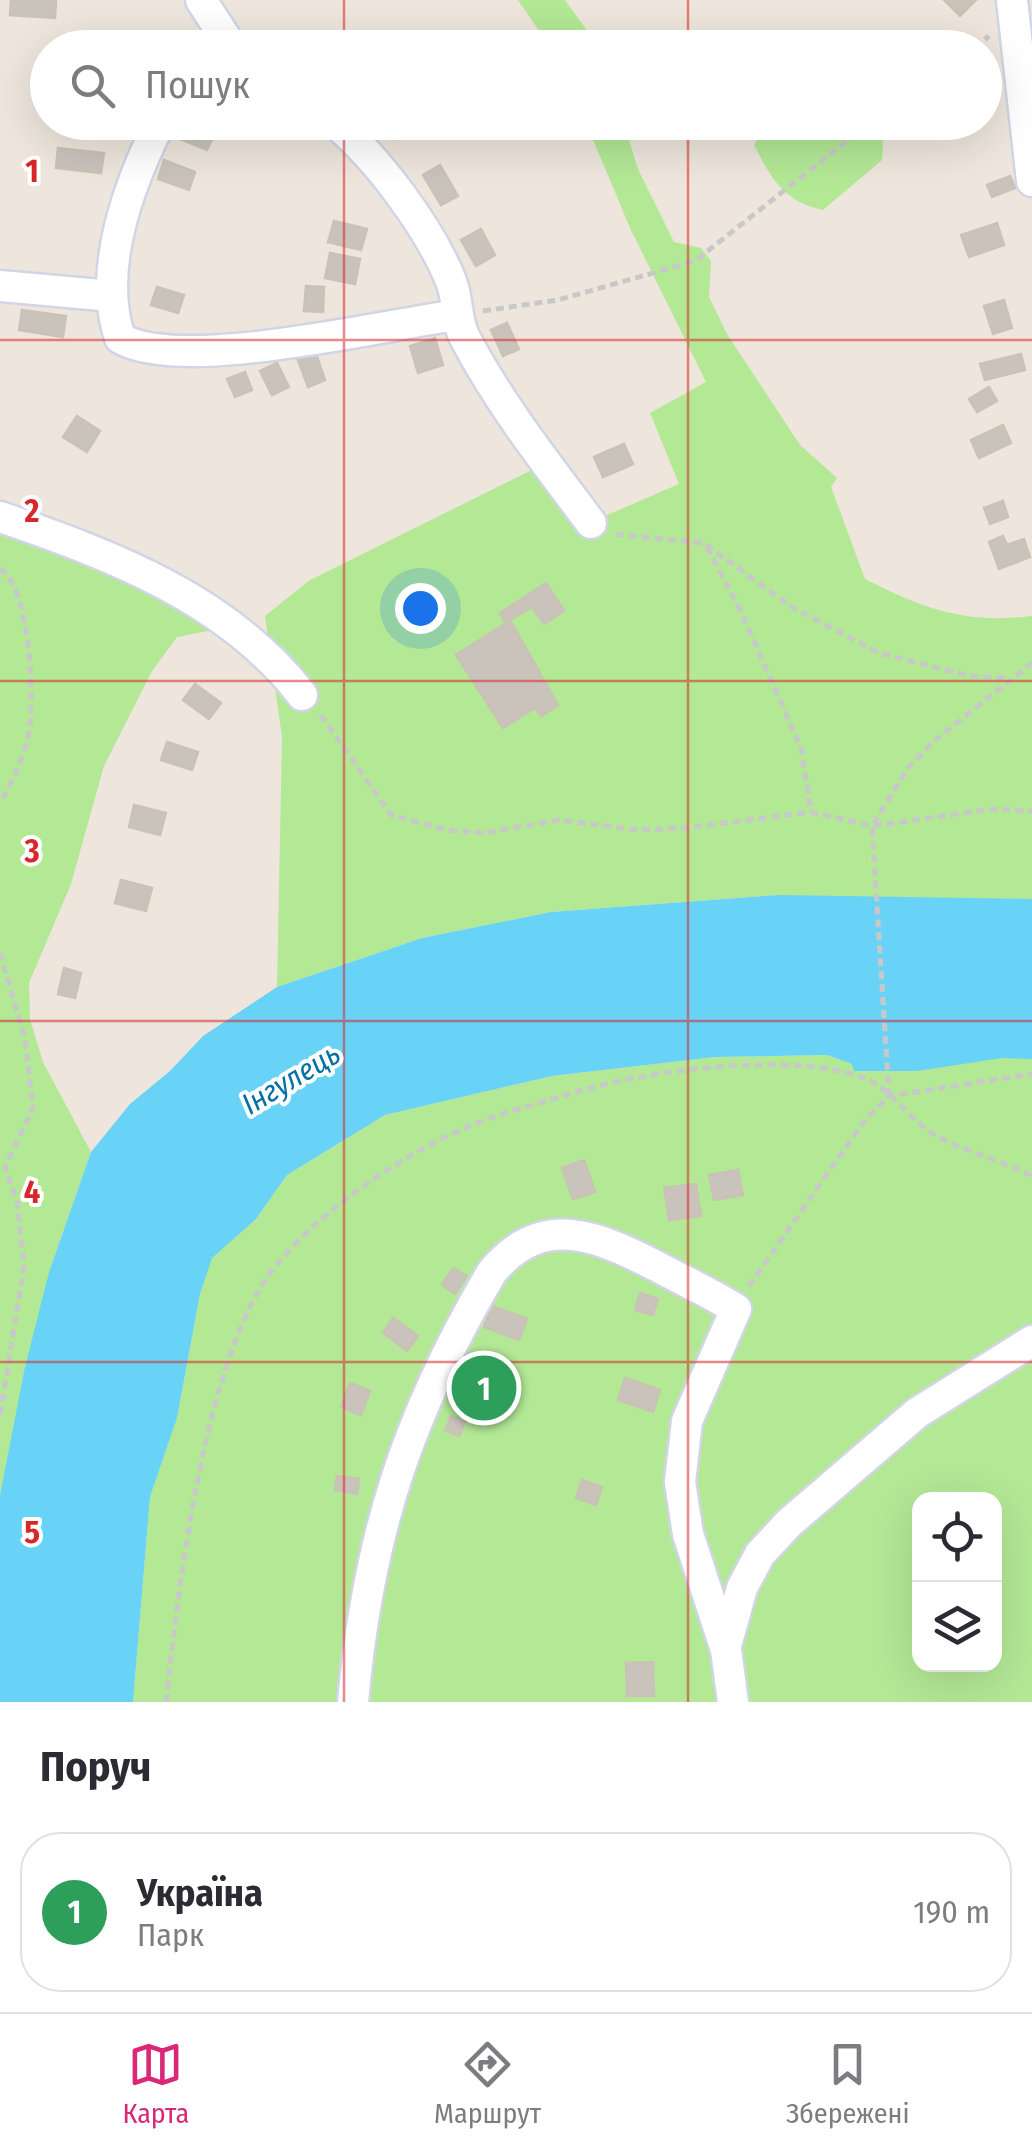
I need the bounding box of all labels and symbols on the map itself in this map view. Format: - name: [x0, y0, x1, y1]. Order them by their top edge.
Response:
- text: 1: [25, 152, 39, 190]
- text: 2: [24, 492, 40, 530]
- your location: [395, 583, 446, 634]
- text: 3: [23, 832, 40, 870]
- water label: Інгулець: [235, 1036, 347, 1122]
- text: 4: [24, 1173, 40, 1211]
- pin: 1: [452, 1350, 516, 1426]
- text: 5: [24, 1513, 40, 1551]

